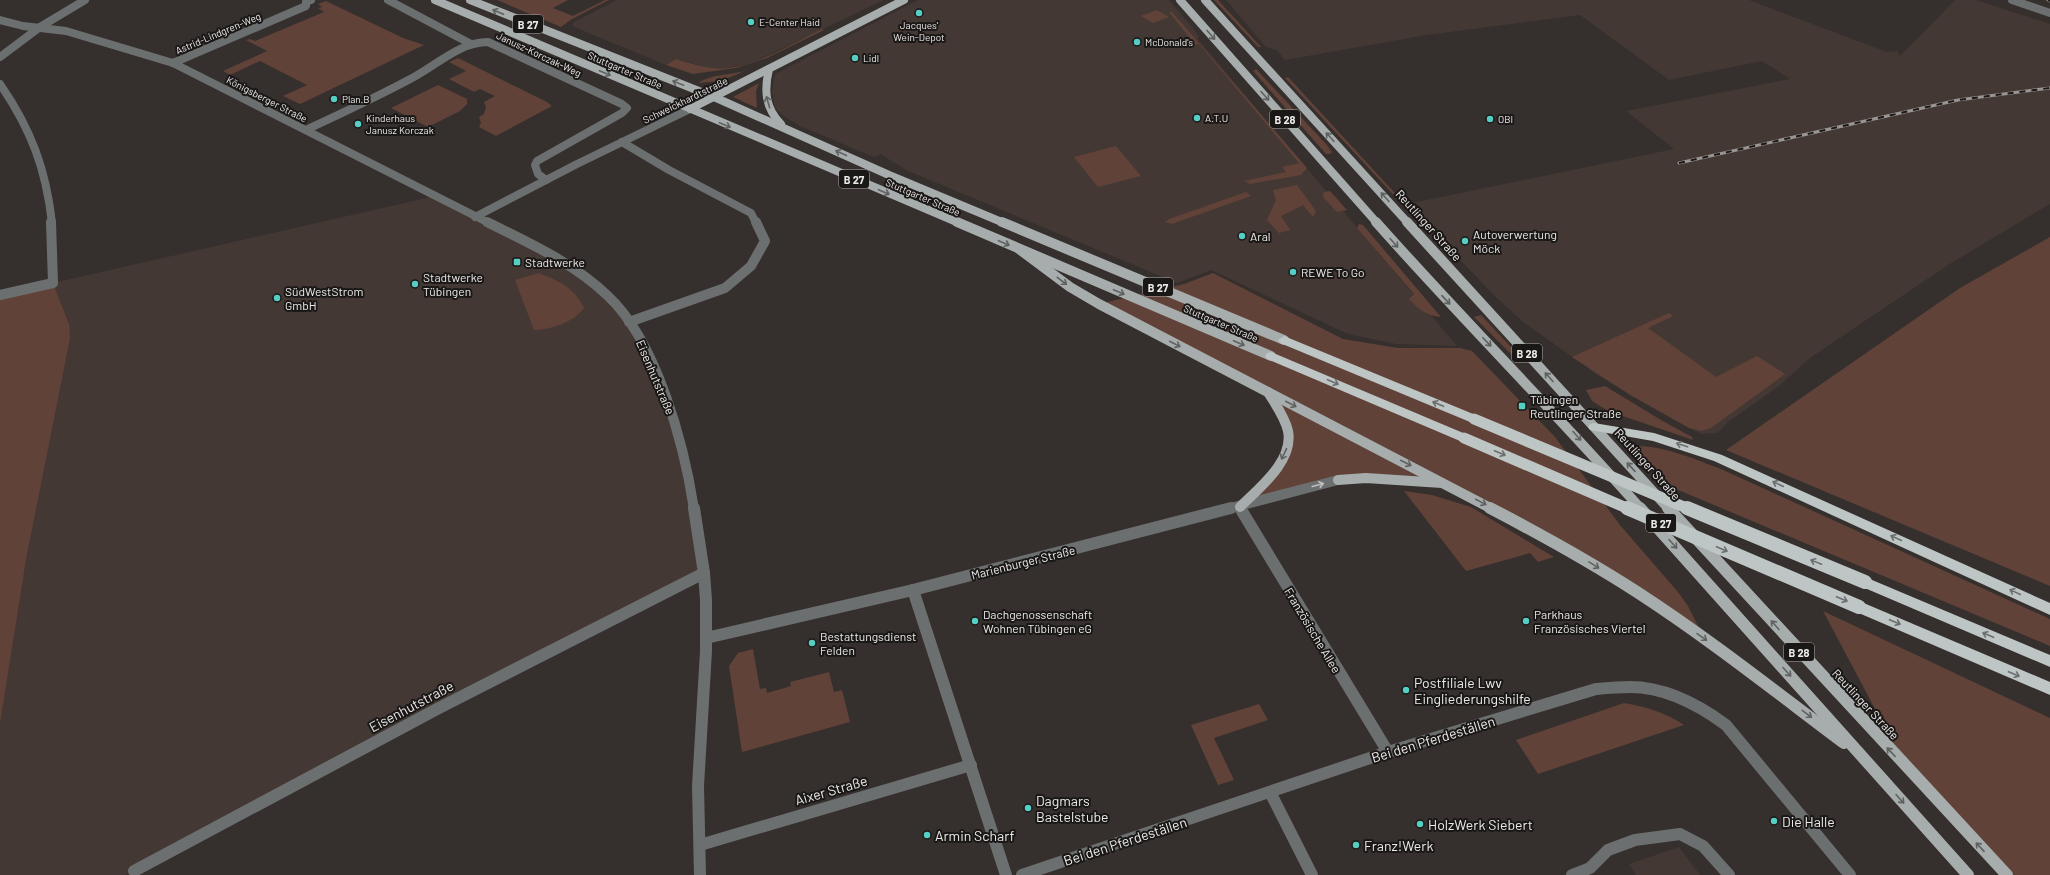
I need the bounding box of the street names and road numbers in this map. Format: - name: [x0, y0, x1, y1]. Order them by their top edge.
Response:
- street label: Astrid-Lindgren-Weg: [173, 10, 263, 56]
- road number: B 27: [513, 15, 543, 33]
- street label: Janusz-Korczak-Weg: [495, 29, 583, 79]
- street label: Stuttgarter Straße: [586, 49, 664, 91]
- street label: Königsberger Straße: [225, 73, 309, 125]
- street label: Schweickhardtstraße: [641, 74, 729, 126]
- road number: B 28: [1270, 110, 1300, 128]
- road number: B 27: [839, 170, 869, 188]
- street label: Stuttgarter Straße: [884, 176, 962, 218]
- street label: Reutlinger Straße: [1393, 186, 1465, 264]
- road number: B 27: [1143, 278, 1173, 296]
- street label: Stuttgarter Straße: [1182, 302, 1260, 344]
- street label: Eisenhutstraße: [634, 337, 678, 417]
- road number: B 28: [1512, 344, 1542, 362]
- street label: Reutlinger Straße: [1612, 425, 1684, 503]
- road number: B 27: [1646, 514, 1676, 532]
- street label: Marienburger Straße: [970, 542, 1076, 582]
- street label: Französische Allee: [1282, 585, 1344, 675]
- road number: B 28: [1784, 643, 1814, 661]
- street label: Reutlinger Straße: [1830, 666, 1902, 742]
- street label: Eisenhutstraße: [366, 677, 456, 735]
- street label: Bei den Pferdeställen: [1369, 712, 1497, 766]
- street label: Aixer Straße: [793, 772, 869, 808]
- street label: Bei den Pferdeställen: [1061, 813, 1189, 869]

